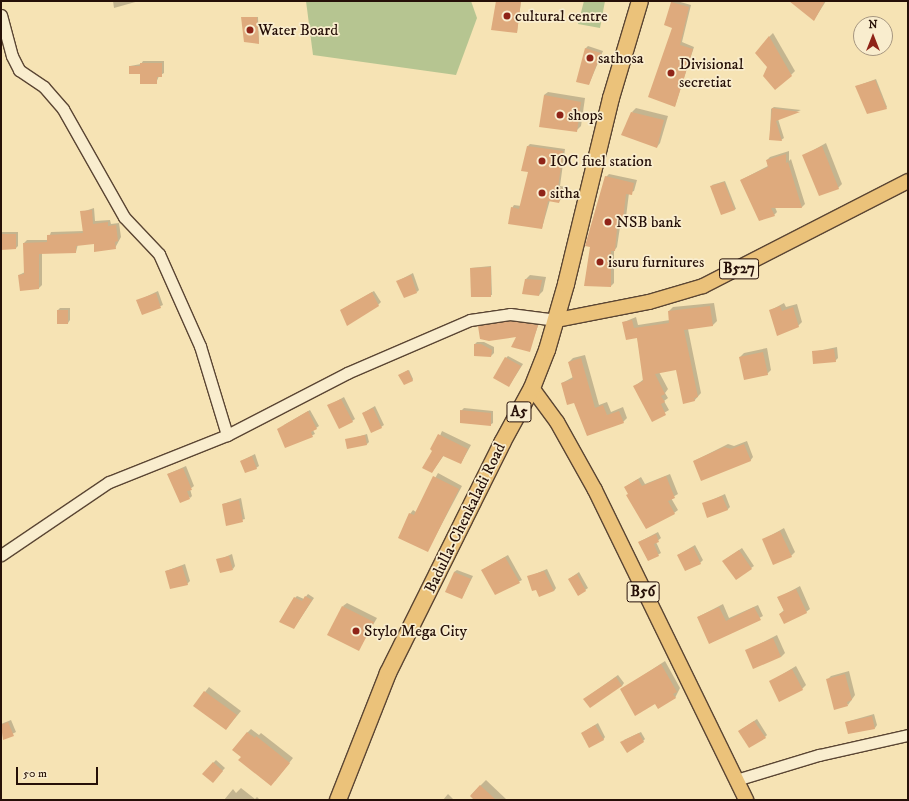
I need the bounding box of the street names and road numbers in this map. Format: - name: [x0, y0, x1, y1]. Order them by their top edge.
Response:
- road number: B527: [719, 256, 759, 282]
- road number: A5: [506, 399, 532, 425]
- street label: Badulla-Chenkaladi Road: [420, 440, 510, 596]
- road number: B56: [626, 579, 660, 605]

